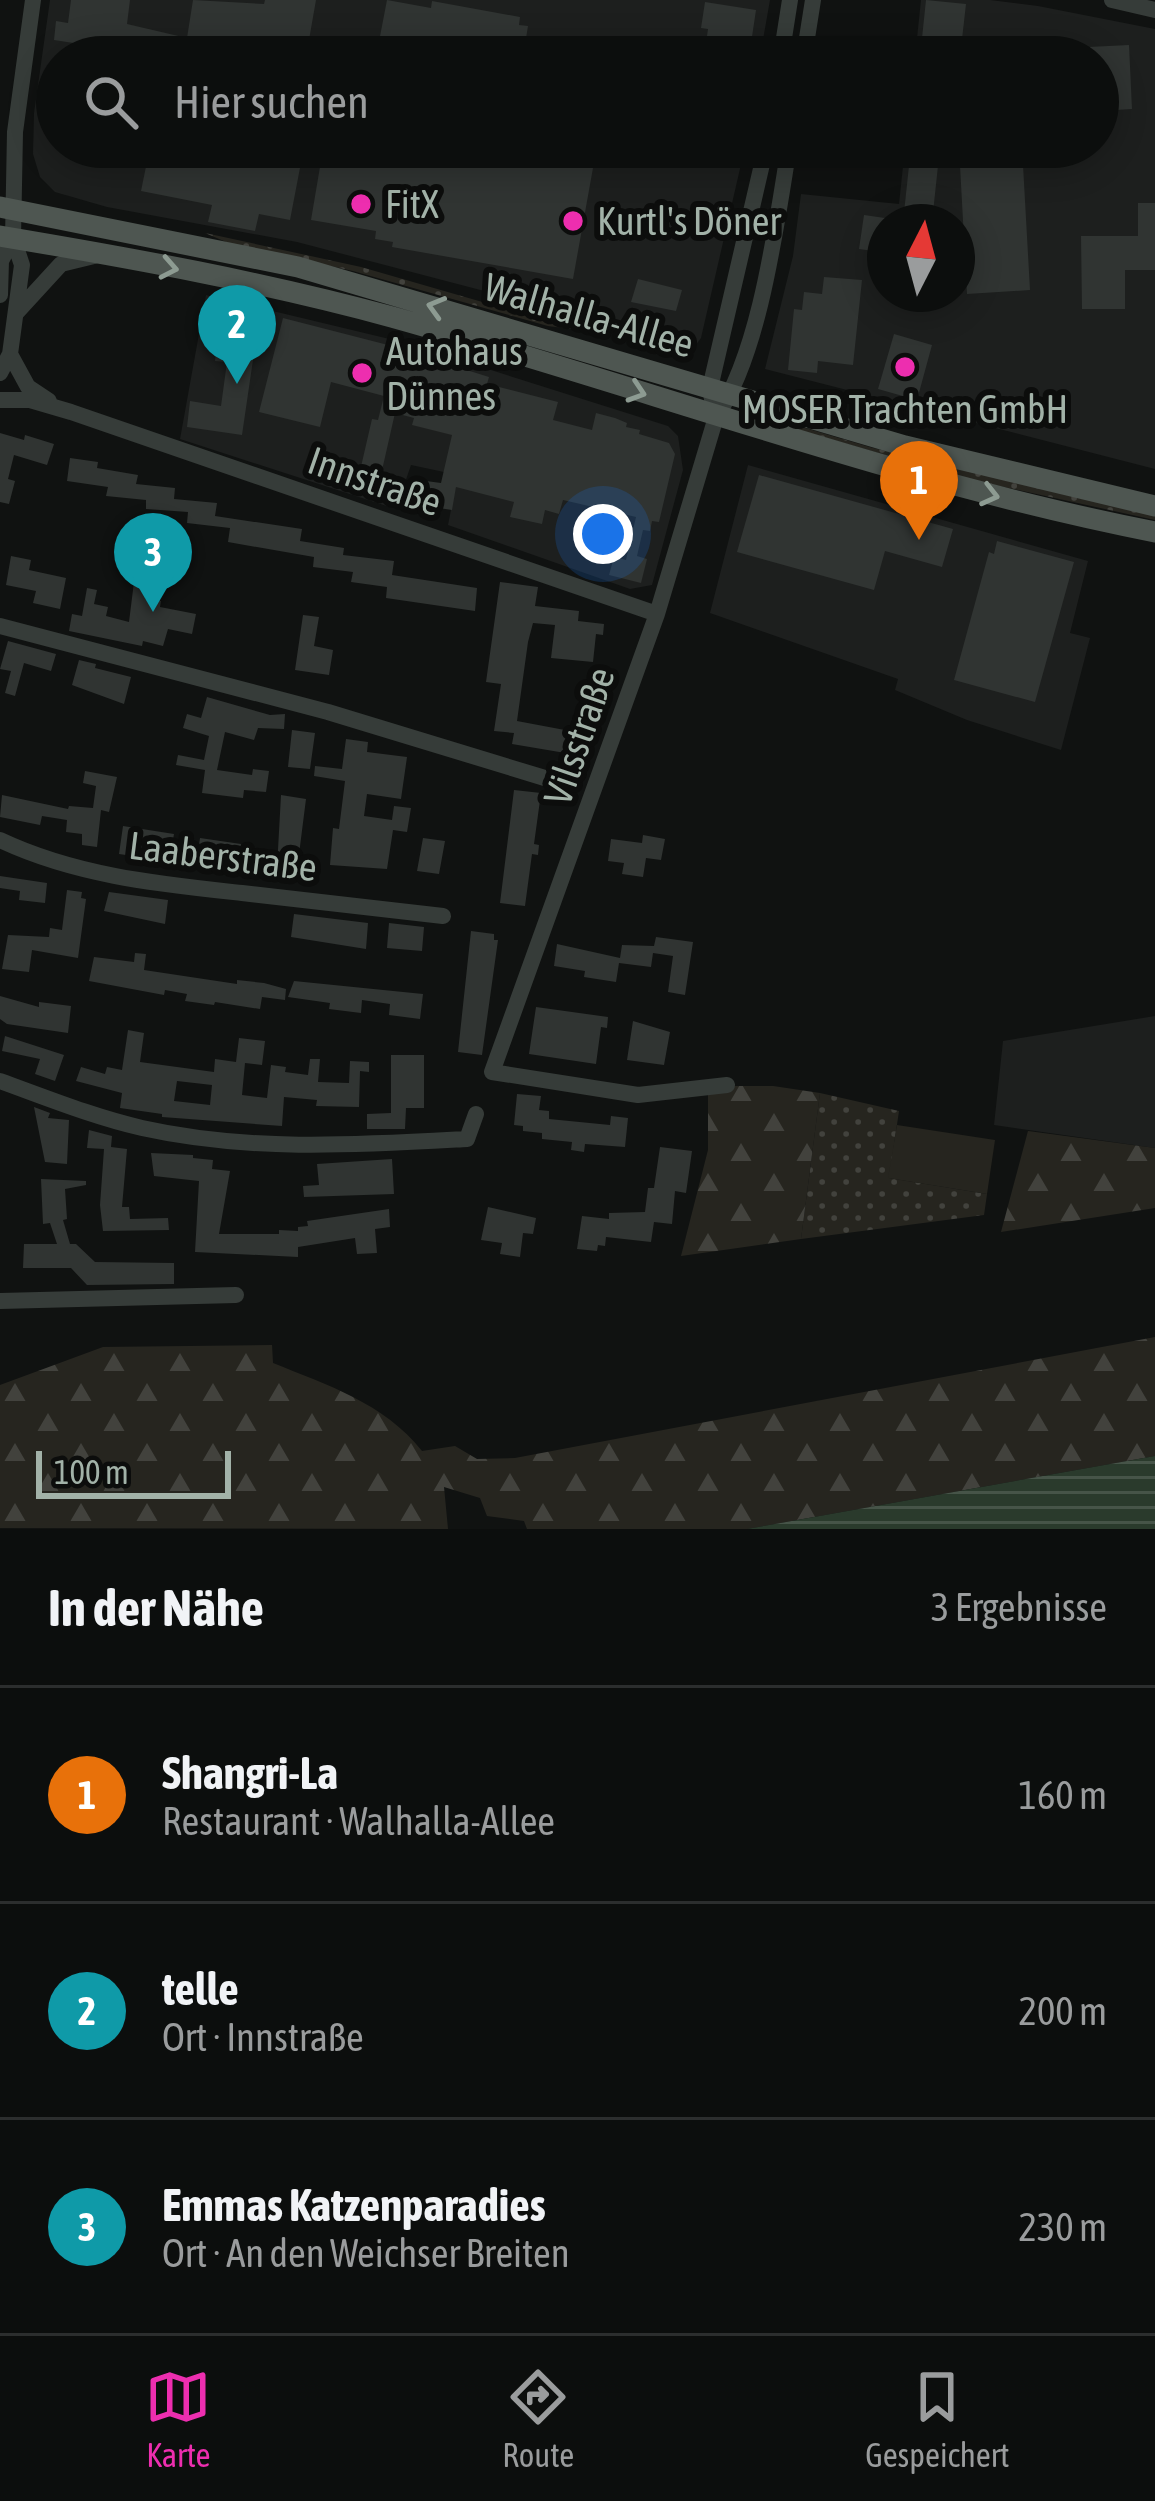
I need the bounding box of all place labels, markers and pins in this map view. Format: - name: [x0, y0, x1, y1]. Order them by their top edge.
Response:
- place label: FitX: [385, 182, 439, 226]
- marker: FitX: [348, 191, 374, 217]
- place label: Kurtl's Döner: [597, 199, 782, 243]
- marker: Kurtl's Döner: [560, 208, 586, 234]
- pin: 2: [198, 285, 276, 384]
- place label: Autohaus Dünnes: [386, 329, 523, 418]
- marker: MOSER Trachten GmbH: [892, 354, 918, 380]
- marker: Autohaus Dünnes: [349, 360, 375, 386]
- place label: MOSER Trachten GmbH: [742, 387, 1068, 431]
- pin: 1: [880, 441, 958, 540]
- pin: 3: [114, 513, 192, 612]

